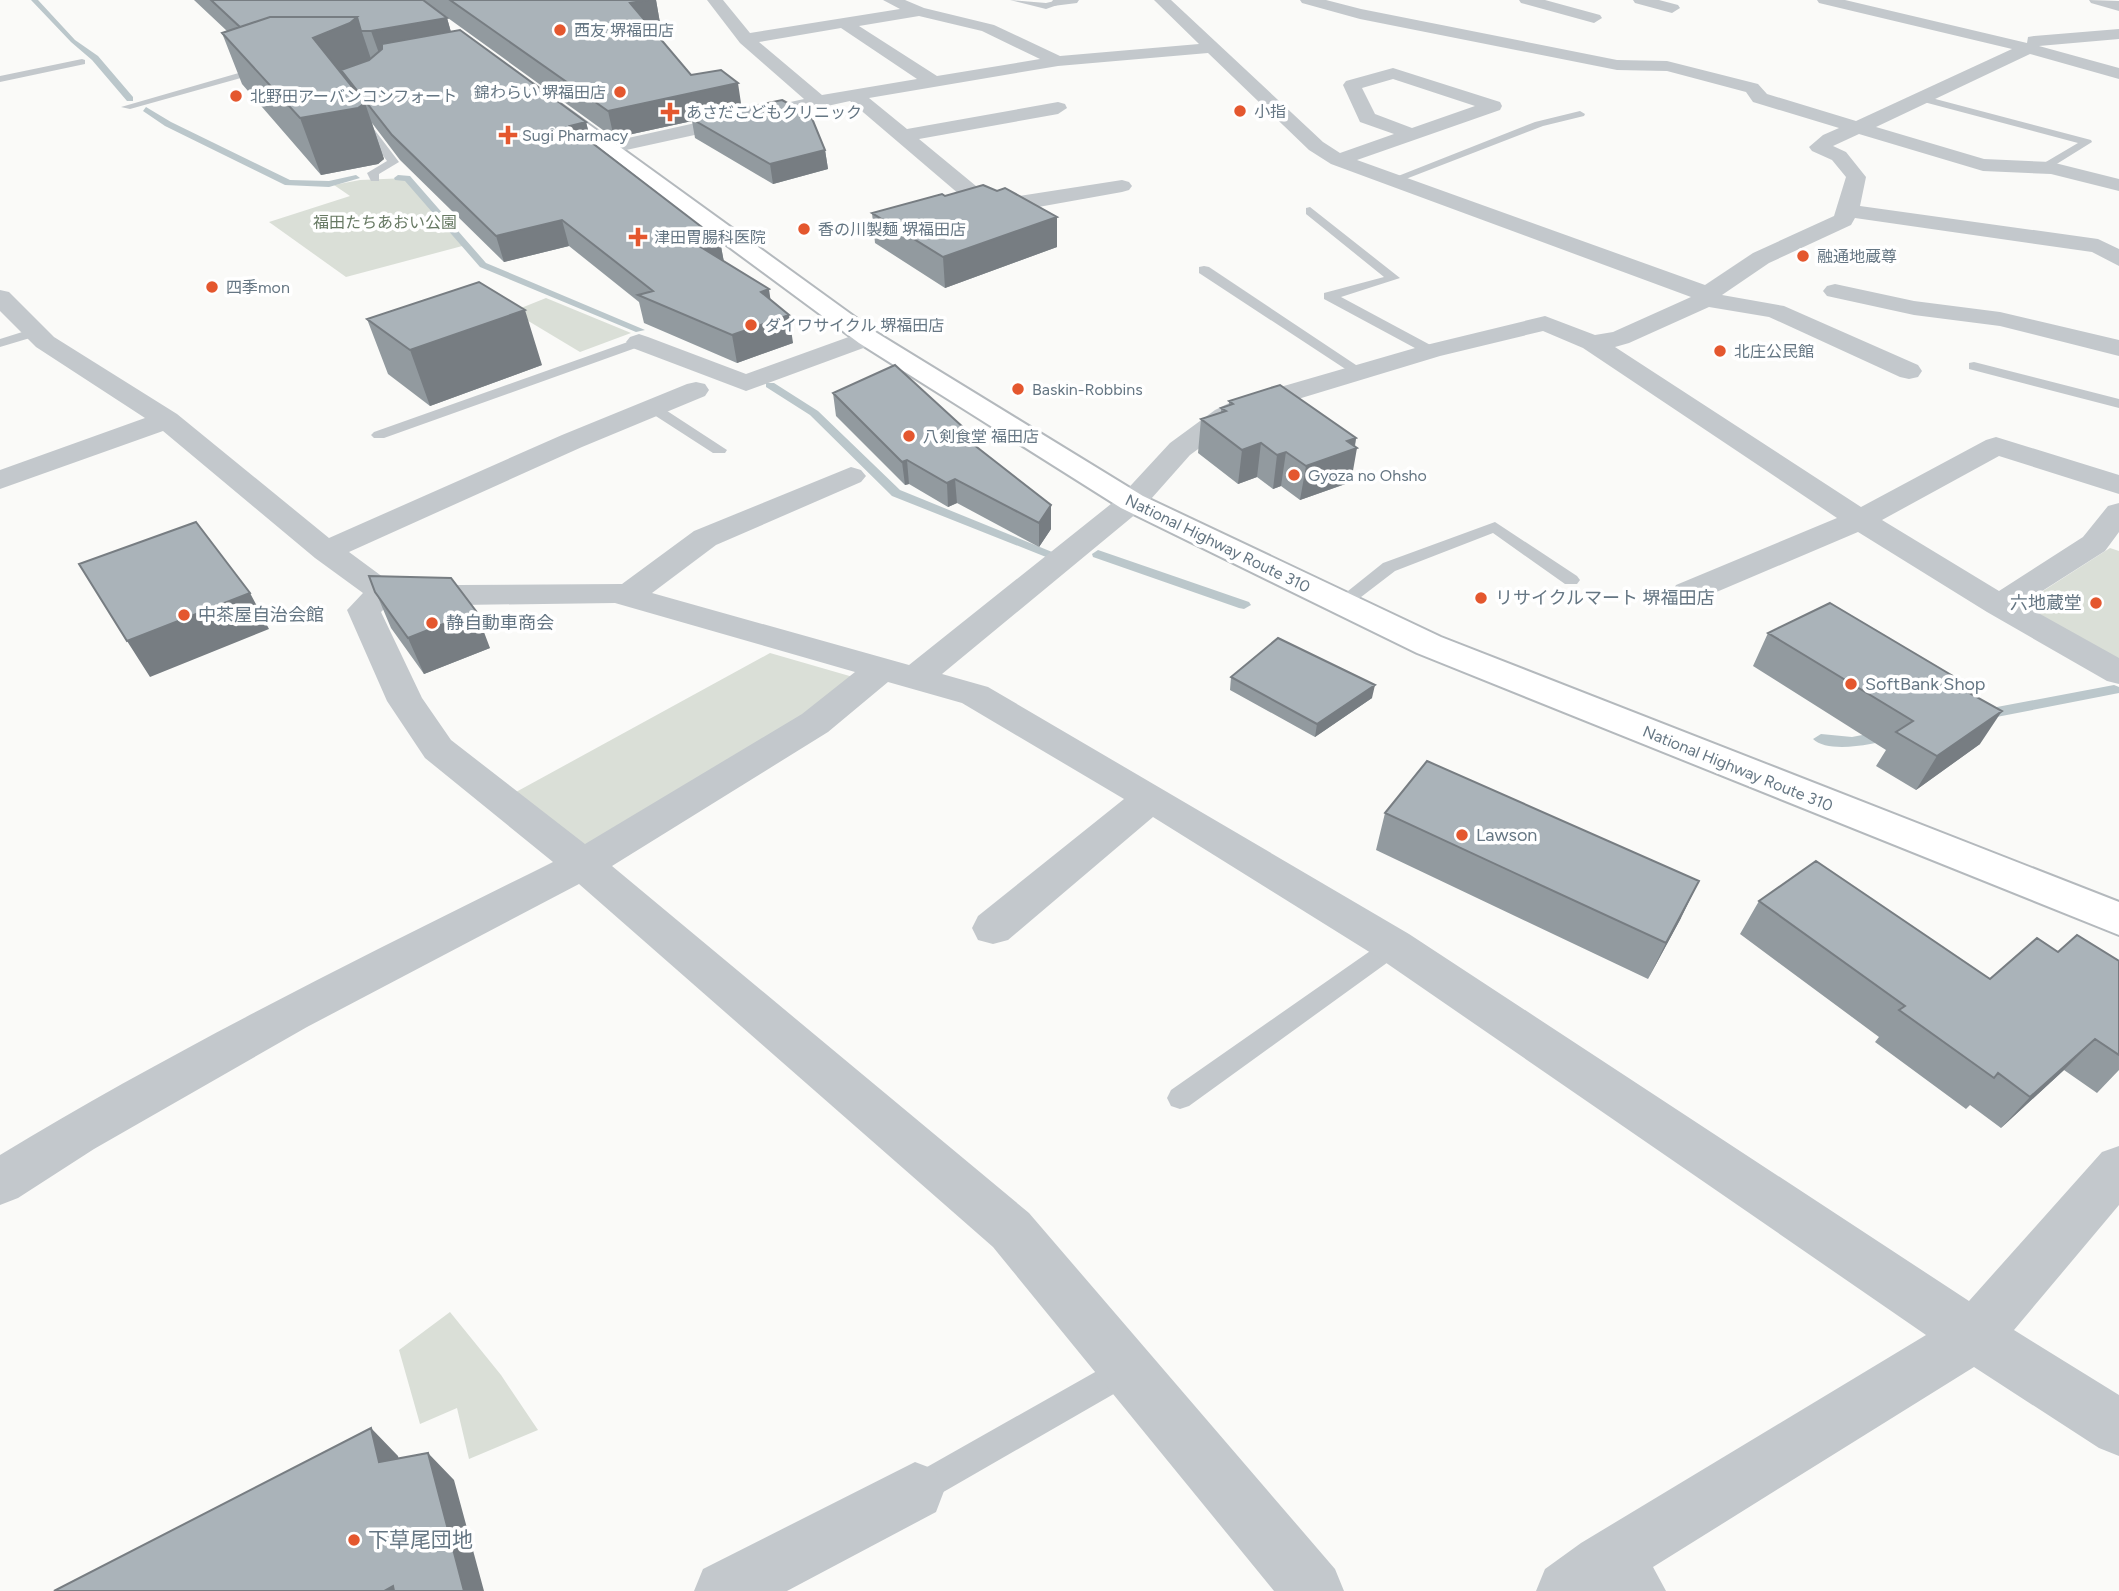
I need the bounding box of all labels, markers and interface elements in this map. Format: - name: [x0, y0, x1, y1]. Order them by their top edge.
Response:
- place label: 西友 堺福田店: [574, 21, 674, 40]
- marker: 西友 堺福田店: [552, 22, 568, 38]
- place label: 錦わらい 堺福田店: [474, 83, 606, 102]
- marker: 錦わらい 堺福田店: [612, 84, 628, 100]
- place label: 北野田アーバンコンフォート: [250, 87, 457, 106]
- marker: 北野田アーバンコンフォート: [228, 88, 244, 104]
- marker: あさだこどもクリニック: [660, 102, 680, 122]
- place label: 小指: [1254, 102, 1286, 121]
- place label: あさだこどもクリニック: [686, 103, 862, 122]
- marker: 小指: [1232, 103, 1248, 119]
- place label: Sugi Pharmacy: [522, 126, 629, 145]
- marker: Sugi Pharmacy: [500, 127, 516, 143]
- park label: 福田たちあおい公園: [313, 213, 457, 232]
- place label: 香の川製麺 堺福田店: [818, 220, 966, 239]
- marker: 香の川製麺 堺福田店: [796, 221, 812, 237]
- marker: 津田胃腸科医院: [628, 227, 648, 247]
- place label: 津田胃腸科医院: [654, 228, 766, 247]
- place label: 融通地蔵尊: [1817, 247, 1897, 266]
- marker: 融通地蔵尊: [1795, 248, 1811, 264]
- place label: 四季mon: [226, 278, 290, 297]
- marker: 四季mon: [204, 279, 220, 295]
- place label: ダイワサイクル 堺福田店: [765, 316, 944, 335]
- marker: ダイワサイクル 堺福田店: [743, 317, 759, 333]
- place label: 北庄公民館: [1734, 342, 1814, 361]
- marker: 北庄公民館: [1712, 343, 1728, 359]
- place label: Baskin-Robbins: [1032, 380, 1143, 399]
- marker: Baskin-Robbins: [1010, 381, 1026, 397]
- place label: 八剣食堂 福田店: [923, 427, 1039, 446]
- marker: 八剣食堂 福田店: [901, 428, 917, 444]
- place label: Gyoza no Ohsho: [1308, 466, 1427, 485]
- marker: Gyoza no Ohsho: [1286, 467, 1302, 483]
- street label: National Highway Route 310: [1122, 490, 1313, 597]
- place label: リサイクルマート 堺福田店: [1495, 587, 1715, 609]
- marker: リサイクルマート 堺福田店: [1473, 590, 1489, 606]
- place label: 六地蔵堂: [2010, 592, 2082, 614]
- marker: 六地蔵堂: [2088, 595, 2104, 611]
- place label: 中茶屋自治会館: [198, 604, 324, 626]
- marker: 中茶屋自治会館: [176, 607, 192, 623]
- place label: 静自動車商会: [446, 612, 554, 634]
- marker: 静自動車商会: [424, 615, 440, 631]
- place label: SoftBank Shop: [1865, 673, 1986, 695]
- marker: SoftBank Shop: [1843, 676, 1859, 692]
- street label: National Highway Route 310: [1640, 722, 1836, 815]
- place label: Lawson: [1476, 824, 1537, 846]
- marker: Lawson: [1454, 827, 1470, 843]
- place label: 下草尾団地: [368, 1527, 473, 1552]
- marker: 下草尾団地: [346, 1532, 362, 1548]

